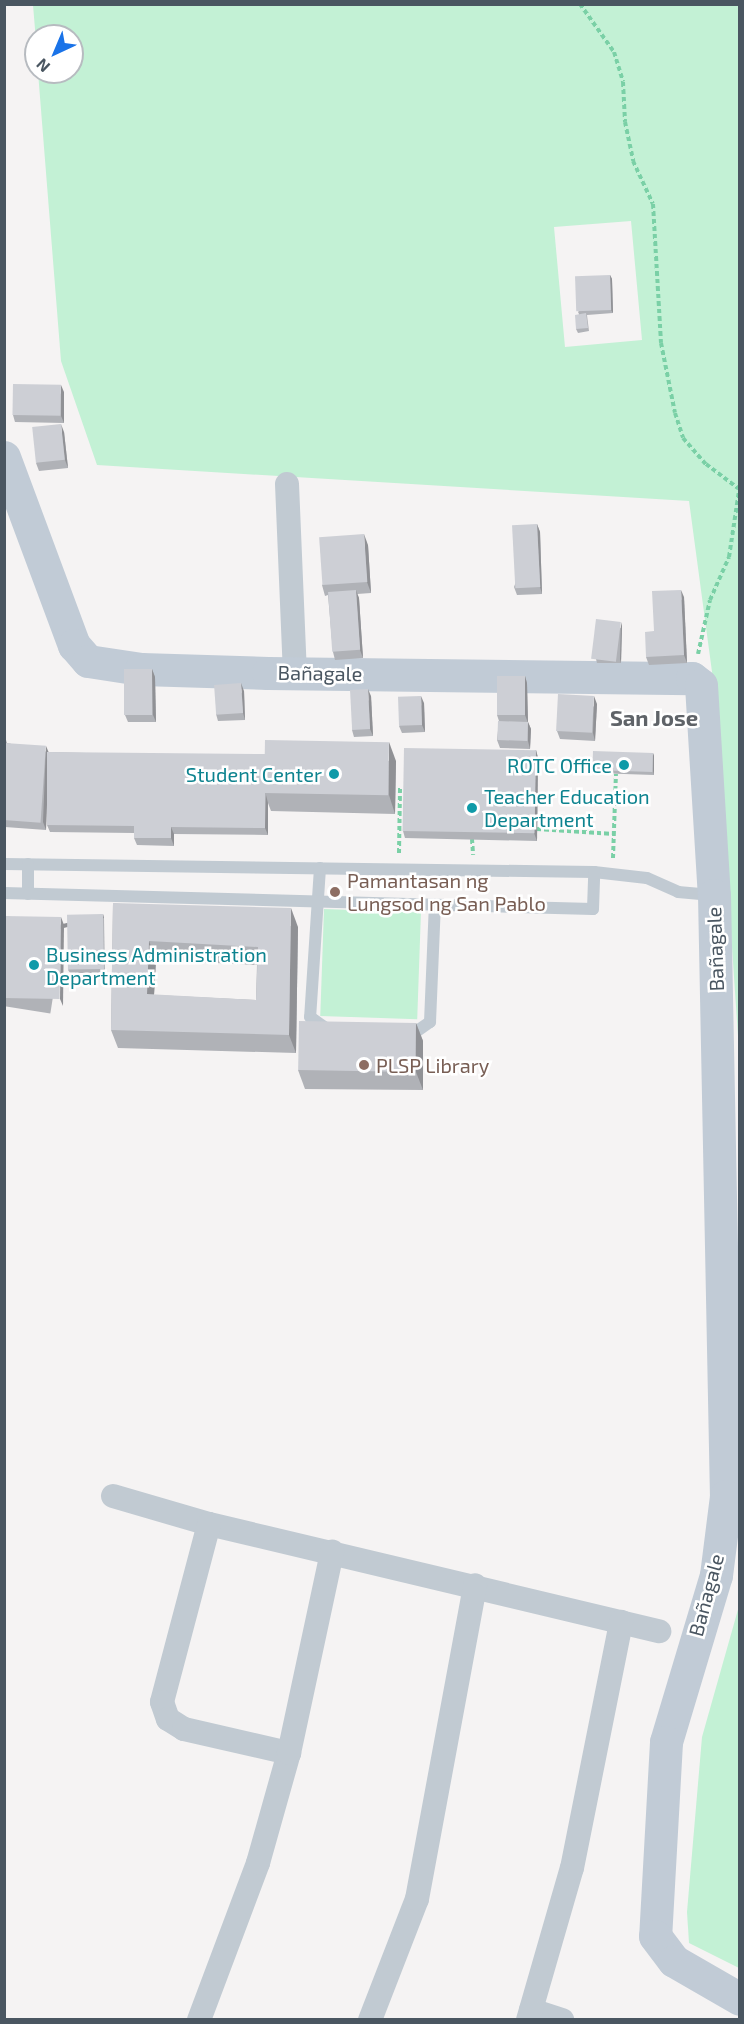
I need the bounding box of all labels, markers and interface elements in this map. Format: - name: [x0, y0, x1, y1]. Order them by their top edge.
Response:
- north arrow: [24, 24, 84, 84]
- text: N: [32, 55, 53, 77]
- street label: Bañagale: [277, 660, 363, 686]
- district label: San Jose: [610, 705, 698, 731]
- place label: ROTC Office: [507, 753, 612, 777]
- marker: ROTC Office: [617, 758, 631, 772]
- place label: Student Center: [186, 762, 322, 786]
- marker: Student Center: [327, 767, 341, 781]
- place label: Teacher Education Department: [484, 784, 650, 831]
- marker: Teacher Education Department: [465, 801, 479, 815]
- place label: Pamantasan ng Lungsod ng San Pablo: [347, 868, 546, 915]
- marker: Pamantasan ng Lungsod ng San Pablo: [328, 885, 342, 899]
- street label: Bañagale: [702, 906, 728, 992]
- place label: Business Administration Department: [46, 942, 267, 989]
- marker: Business Administration Department: [27, 958, 41, 972]
- place label: PLSP Library: [376, 1053, 490, 1077]
- marker: PLSP Library: [357, 1058, 371, 1072]
- street label: Bañagale: [683, 1551, 729, 1639]

